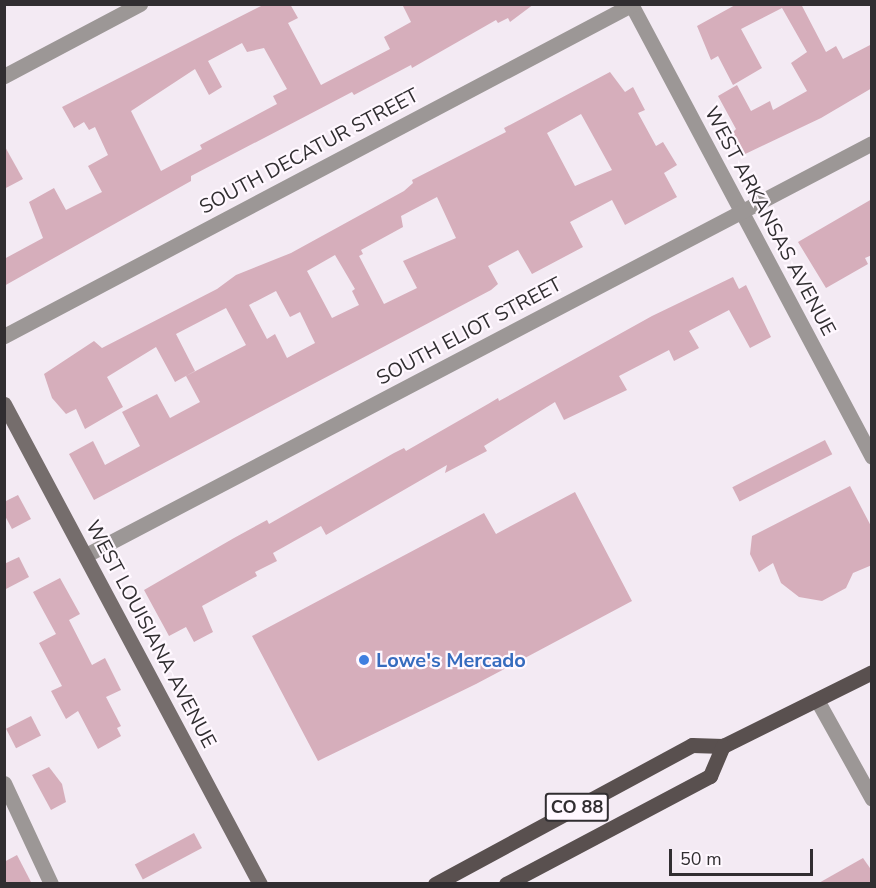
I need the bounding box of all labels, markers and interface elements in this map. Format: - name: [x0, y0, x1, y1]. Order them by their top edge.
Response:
- street label: SOUTH DECATUR STREET: [195, 83, 423, 219]
- street label: WEST ARKANSAS AVENUE: [699, 102, 841, 340]
- street label: SOUTH ELIOT STREET: [372, 272, 566, 390]
- street label: WEST LOUISIANA AVENUE: [81, 516, 221, 752]
- place label: Lowe's Mercado: [376, 648, 526, 672]
- marker: Lowe's Mercado: [357, 653, 371, 667]
- road number: CO 88: [544, 792, 610, 822]
- scale bar: [672, 837, 816, 875]
- text: 50 m: [680, 847, 722, 871]

